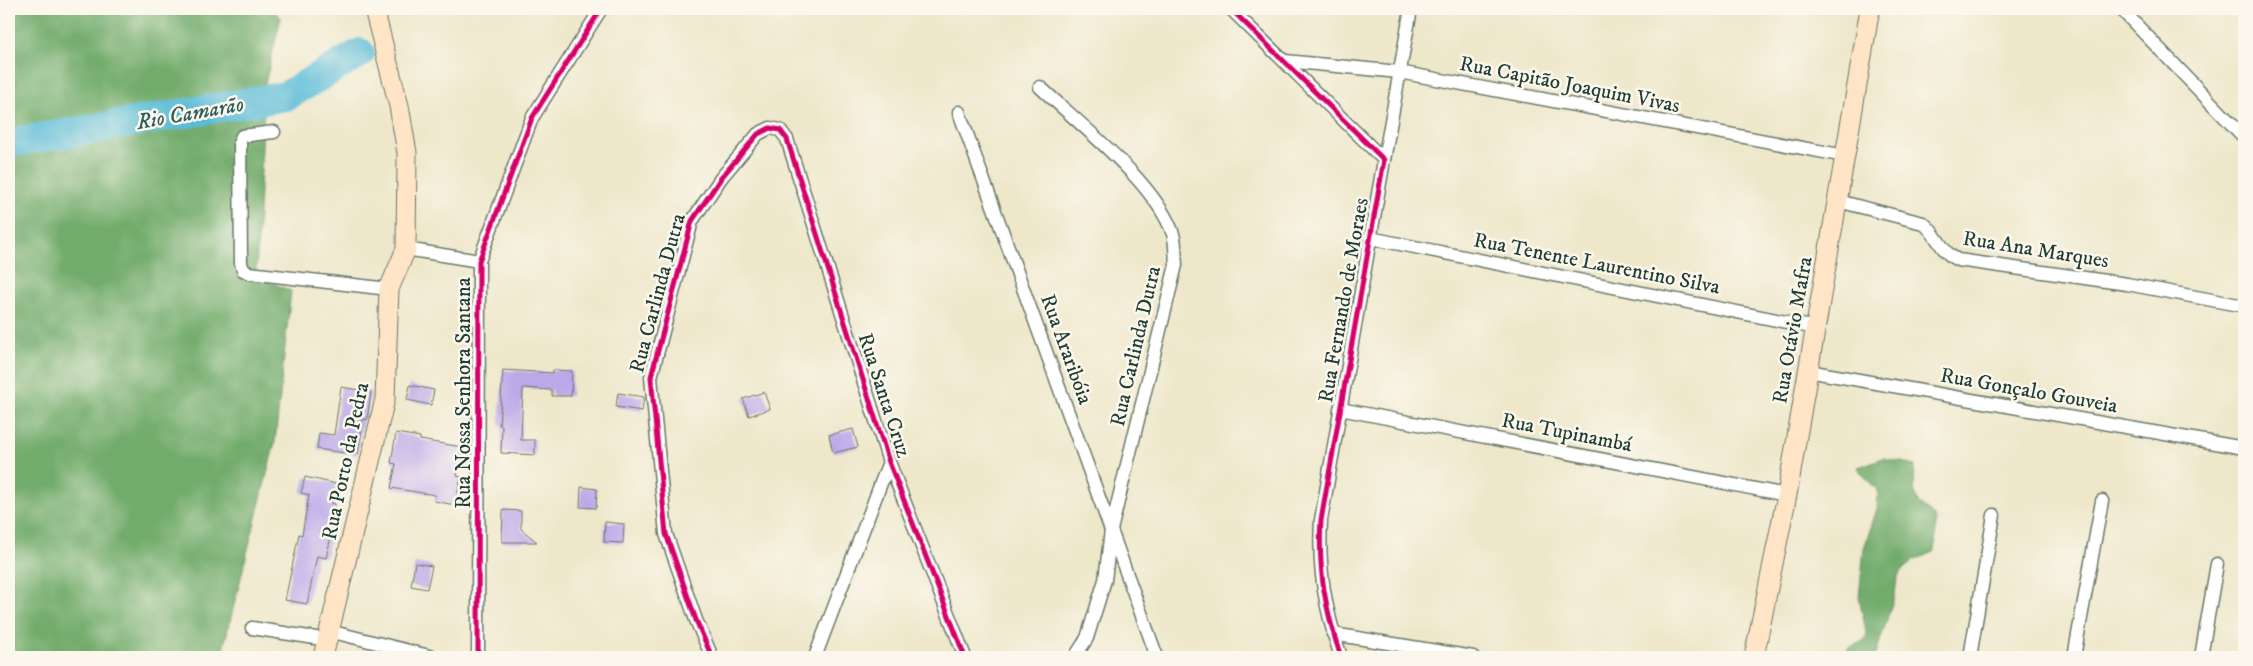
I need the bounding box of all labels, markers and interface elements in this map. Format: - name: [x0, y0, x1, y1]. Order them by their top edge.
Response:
- street label: Rua Capitão Joaquim Vivas: [1458, 51, 1682, 119]
- water label: Rio Camarão: [134, 91, 246, 136]
- street label: Rua Fernando de Moraes: [1313, 196, 1375, 405]
- street label: Rua Carlinda Dutra: [624, 211, 692, 376]
- street label: Rua Ana Marques: [1961, 226, 2111, 274]
- street label: Rua Tenente Laurentino Silva: [1471, 227, 1722, 301]
- street label: Rua Otávio Mafra: [1767, 255, 1819, 406]
- street label: Rua Carlinda Dutra: [1105, 263, 1167, 429]
- street label: Rua Nossa Senhora Santana: [451, 277, 477, 509]
- street label: Rua Araribóia: [1034, 291, 1098, 408]
- street label: Rua Santa Cruz: [852, 330, 916, 461]
- street label: Rua Gonçalo Gouveia: [1938, 363, 2120, 419]
- street label: Rua Porto da Pedra: [317, 380, 375, 542]
- street label: Rua Tupinambá: [1499, 408, 1634, 458]

